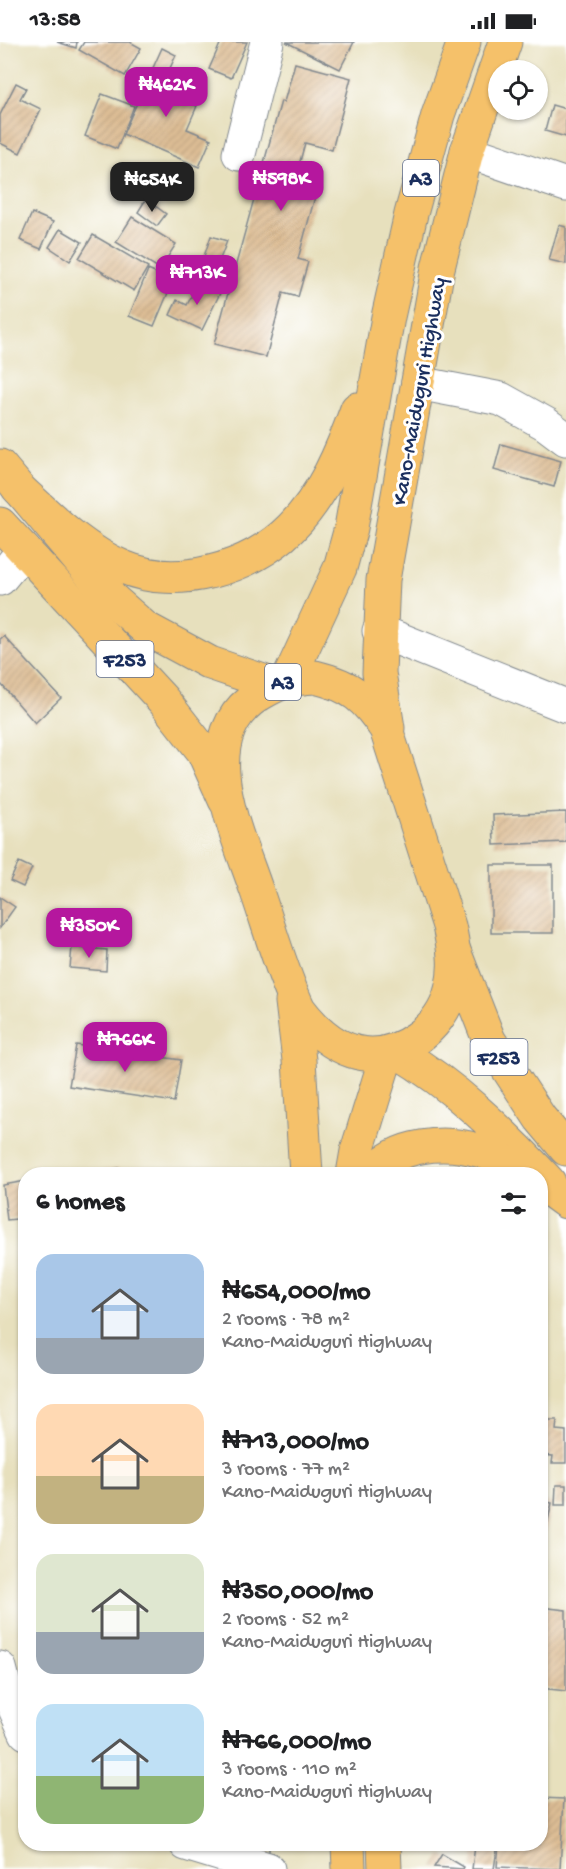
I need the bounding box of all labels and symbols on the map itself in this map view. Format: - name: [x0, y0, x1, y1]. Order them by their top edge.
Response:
- pin: ₦462K: [124, 67, 208, 118]
- road number: A3: [403, 160, 439, 196]
- pin: ₦598K: [239, 161, 323, 212]
- pin: ₦654K: [110, 162, 194, 213]
- pin: ₦713K: [155, 255, 239, 306]
- street label: Kano-Maiduguri Highway: [388, 276, 454, 508]
- road number: F253: [96, 641, 154, 677]
- road number: A3: [265, 664, 301, 700]
- pin: ₦350K: [47, 908, 131, 959]
- pin: ₦766K: [83, 1022, 167, 1073]
- road number: F253: [470, 1039, 528, 1075]

